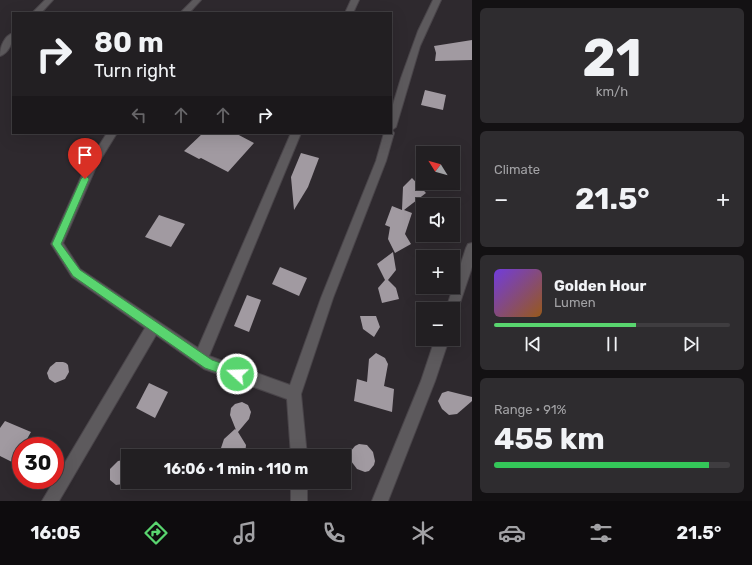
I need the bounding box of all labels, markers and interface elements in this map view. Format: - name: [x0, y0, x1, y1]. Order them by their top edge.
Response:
- text: 80 m: [94, 26, 164, 59]
- text: 21: [582, 27, 642, 89]
- icon: right: [28, 28, 80, 80]
- text: Turn right: [94, 60, 176, 82]
- text: km/h: [596, 84, 628, 99]
- icon: left: [128, 104, 150, 126]
- icon: ahead: [170, 104, 192, 126]
- icon: ahead: [212, 104, 234, 126]
- icon: right: [254, 104, 276, 126]
- pin: [68, 138, 102, 179]
- icon: arrive: [74, 144, 96, 166]
- north arrow: [416, 146, 460, 190]
- map controls: [416, 146, 460, 346]
- text: Climate: [494, 162, 540, 177]
- text: 21.5°: [575, 181, 650, 217]
- text: −: [494, 186, 508, 213]
- text: +: [716, 186, 730, 213]
- button: sound: [416, 198, 460, 242]
- button: +: [416, 250, 460, 294]
- text: Golden Hour: [554, 277, 646, 295]
- text: Lumen: [554, 295, 596, 310]
- button: −: [416, 302, 460, 346]
- icon: previous: [522, 333, 544, 355]
- icon: pause: [601, 333, 623, 355]
- icon: next: [680, 333, 702, 355]
- position arrow: [216, 353, 258, 395]
- text: Range · 91%: [494, 402, 566, 417]
- text: 455 km: [494, 421, 605, 457]
- speed limit sign: 30: [12, 437, 64, 489]
- text: 16:06 · 1 min · 110 m: [164, 460, 308, 478]
- icon: directions: [142, 519, 170, 547]
- icon: music: [231, 519, 259, 547]
- icon: phone: [320, 519, 348, 547]
- icon: climate: [409, 519, 437, 547]
- icon: car: [498, 519, 526, 547]
- icon: filters: [587, 519, 615, 547]
- text: 16:05: [31, 522, 80, 544]
- text: 21.5°: [677, 522, 721, 544]

